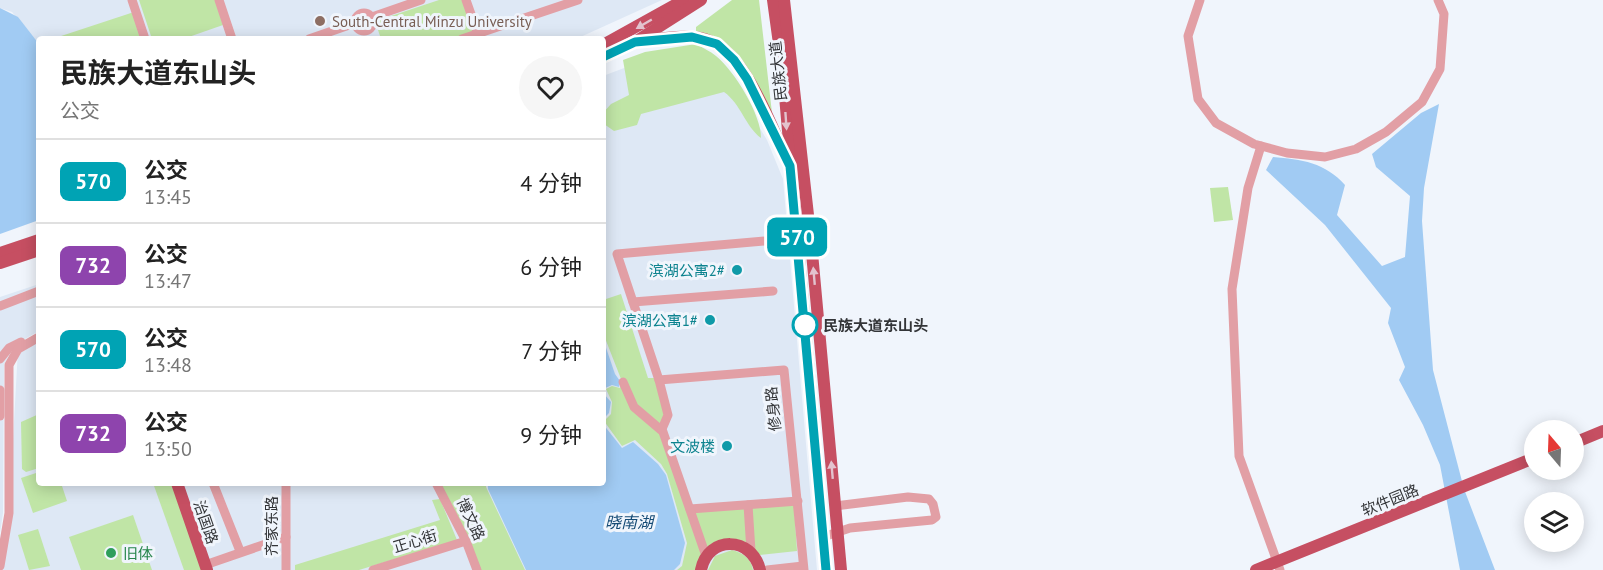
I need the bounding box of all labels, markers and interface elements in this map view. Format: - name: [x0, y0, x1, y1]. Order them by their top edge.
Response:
- place label: South-Central Minzu University: [332, 12, 532, 31]
- marker: South-Central Minzu University: [313, 14, 327, 28]
- one-way arrow: [636, 18, 652, 29]
- street label: 民族大道: [765, 40, 791, 102]
- text: 民族大道东山头: [60, 54, 256, 91]
- button: heart: [519, 56, 582, 119]
- text: 公交: [60, 98, 100, 124]
- one-way arrow: [782, 111, 791, 130]
- text: 公交: [144, 156, 188, 184]
- text: 570: [75, 168, 111, 195]
- text: 4 分钟: [520, 169, 582, 197]
- text: 13:45: [144, 184, 192, 210]
- line badge: 570: [762, 218, 832, 256]
- text: 570: [779, 224, 815, 251]
- text: 公交: [144, 240, 188, 268]
- text: 732: [75, 252, 111, 279]
- text: 6 分钟: [520, 253, 582, 281]
- place label: 滨湖公寓2#: [649, 261, 725, 280]
- marker: 滨湖公寓2#: [730, 263, 744, 277]
- one-way arrow: [809, 266, 819, 285]
- text: 13:47: [144, 268, 192, 294]
- place label: 滨湖公寓1#: [622, 311, 698, 330]
- marker: 民族大道东山头: [792, 312, 818, 338]
- marker: 滨湖公寓1#: [703, 313, 717, 327]
- place label: 民族大道东山头: [823, 316, 928, 335]
- text: 公交: [144, 324, 188, 352]
- text: 570: [75, 336, 111, 363]
- text: 7 分钟: [521, 337, 582, 365]
- text: 13:48: [144, 352, 192, 378]
- street label: 修身路: [761, 386, 785, 432]
- text: 公交: [144, 408, 188, 436]
- text: 732: [75, 420, 111, 447]
- north arrow: [1524, 420, 1584, 480]
- map controls: [1524, 420, 1584, 552]
- text: 9 分钟: [520, 421, 582, 449]
- text: 13:50: [144, 436, 192, 462]
- place label: 文波楼: [670, 437, 715, 456]
- marker: 文波楼: [720, 439, 734, 453]
- one-way arrow: [827, 460, 837, 479]
- street label: 软件园路: [1359, 480, 1421, 520]
- button: layers: [1524, 492, 1584, 552]
- street label: 博文路: [453, 495, 489, 543]
- street label: 齐家东路: [262, 496, 281, 556]
- street label: 治国路: [190, 498, 222, 546]
- water label: 晓南湖: [605, 512, 656, 532]
- street label: 正心街: [391, 525, 439, 557]
- place label: 旧体: [123, 544, 153, 563]
- marker: 旧体: [104, 546, 118, 560]

